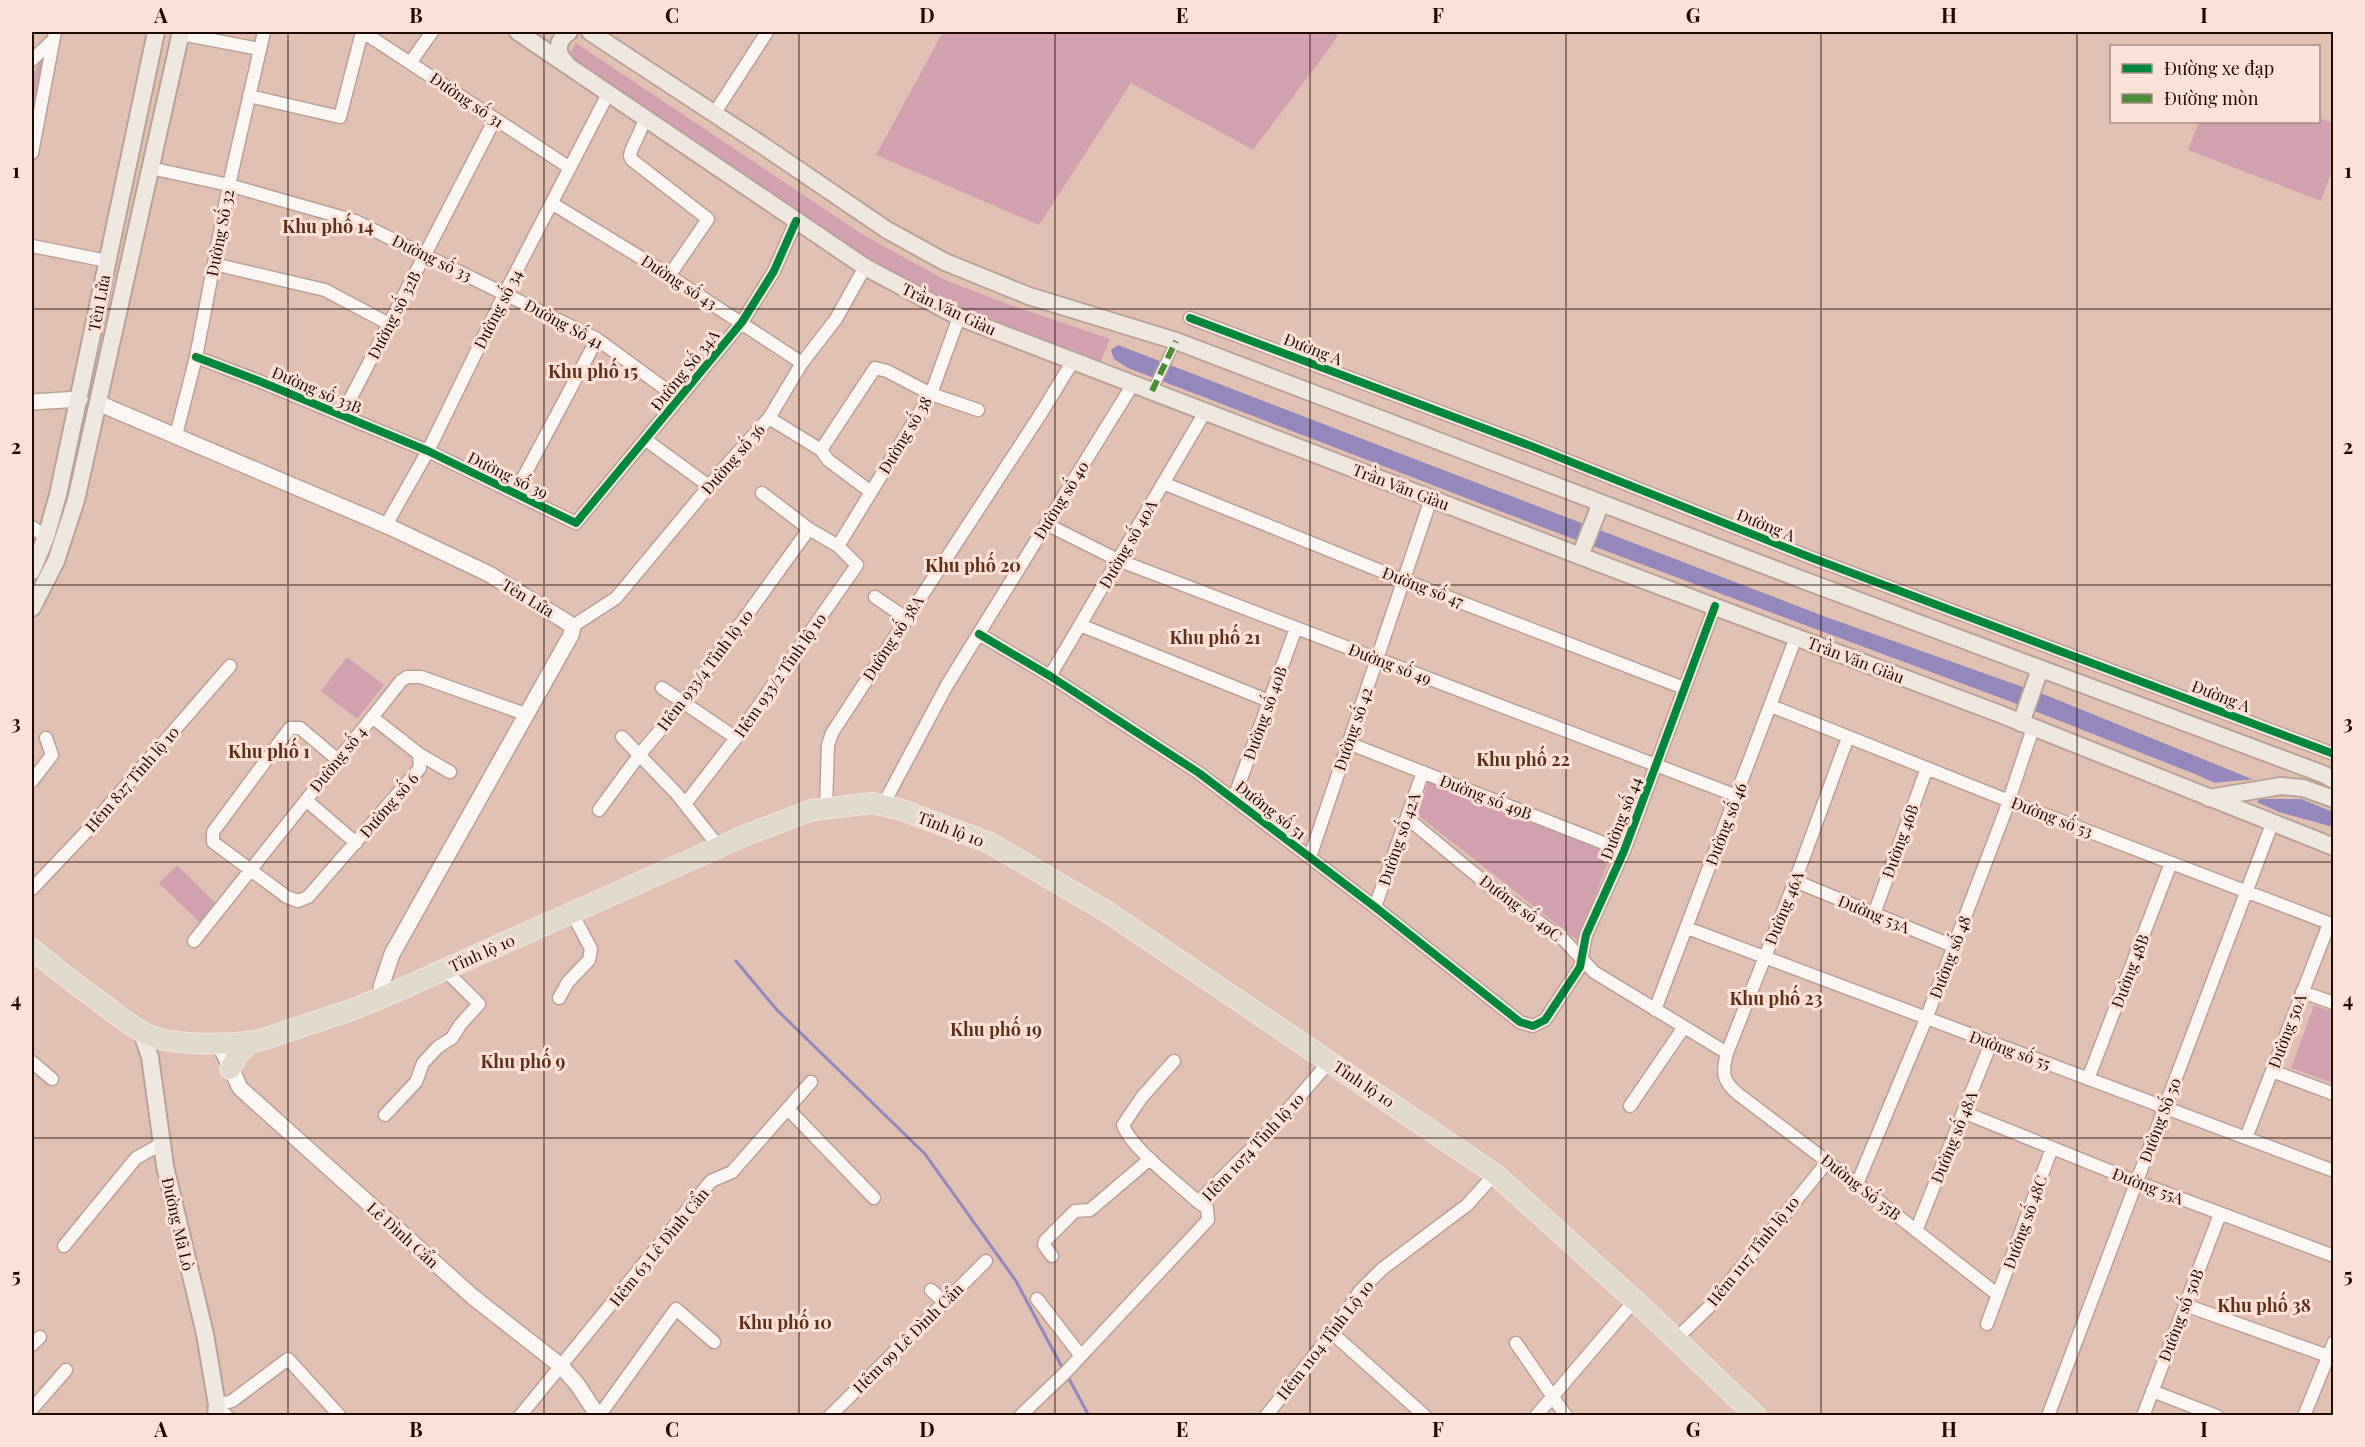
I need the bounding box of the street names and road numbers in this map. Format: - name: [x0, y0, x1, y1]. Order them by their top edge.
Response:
- street label: Đường số 31: [426, 66, 509, 132]
- street label: Đường Số 32: [199, 187, 238, 278]
- street label: Đường số 33: [389, 228, 476, 286]
- street label: Đường số 43: [638, 248, 722, 314]
- street label: Đường số 34: [467, 264, 527, 352]
- street label: Đường số 32B: [361, 266, 425, 362]
- street label: Tên Lửa: [83, 273, 114, 333]
- street label: Trần Văn Giàu: [899, 276, 1001, 340]
- street label: Đường Số 41: [521, 292, 608, 353]
- street label: Đường Số 34A: [644, 323, 724, 414]
- street label: Đường A: [1281, 328, 1346, 370]
- street label: Đường số 33B: [269, 359, 366, 418]
- street label: Đường số 38: [871, 391, 936, 477]
- street label: Đường số 36: [695, 418, 769, 498]
- street label: Đường số 39: [465, 444, 553, 503]
- street label: Đường số 40: [1027, 456, 1093, 543]
- street label: Trần Văn Giàu: [1350, 457, 1453, 515]
- street label: Đường số 40A: [1092, 494, 1162, 592]
- street label: Đường A: [1734, 503, 1799, 546]
- street label: Đường số 47: [1380, 560, 1468, 612]
- street label: Tên Lửa: [498, 574, 558, 621]
- street label: Đường số 38A: [856, 589, 928, 684]
- street label: Hẻm 933/4 Tỉnh lộ 10: [652, 605, 757, 735]
- street label: Hẻm 933/2 Tỉnh lộ 10: [729, 608, 830, 741]
- street label: Trần Văn Giàu: [1805, 630, 1908, 688]
- street label: Đường số 49: [1346, 636, 1435, 689]
- street label: Đường số 40B: [1236, 662, 1291, 763]
- street label: Đường A: [2189, 675, 2254, 717]
- street label: Đường số 42: [1327, 684, 1377, 773]
- street label: Đường số 4: [303, 720, 371, 796]
- street label: Hẻm 827 Tỉnh lộ 10: [80, 721, 183, 836]
- street label: Đường số 6: [353, 766, 423, 842]
- street label: Đường số 49B: [1437, 767, 1536, 824]
- street label: Đường số 44: [1593, 773, 1646, 862]
- street label: Đường số 51: [1232, 774, 1312, 844]
- street label: Đường số 46: [1698, 779, 1751, 868]
- street label: Đường số 42A: [1371, 788, 1424, 888]
- street label: Đường số 53: [2009, 790, 2096, 842]
- street label: Đường 46B: [1876, 801, 1923, 881]
- street label: Tỉnh lộ 10: [915, 806, 988, 851]
- street label: Đường 46A: [1759, 867, 1808, 948]
- street label: Đường số 49C: [1476, 868, 1568, 945]
- street label: Đường 53A: [1835, 890, 1914, 938]
- street label: Đường số 48: [1922, 912, 1975, 1001]
- street label: Tỉnh lộ 10: [446, 929, 518, 976]
- street label: Đường 48B: [2106, 931, 2153, 1011]
- street label: Đường 50A: [2263, 990, 2311, 1071]
- street label: Đường số 55: [1967, 1023, 2054, 1074]
- street label: Tỉnh lộ 10: [1329, 1055, 1399, 1112]
- street label: Đường Số 50: [2132, 1074, 2185, 1165]
- street label: Đường số 48A: [1924, 1086, 1982, 1186]
- street label: Hẻm 1074 Tỉnh lộ 10: [1197, 1088, 1308, 1205]
- street label: Đường Số 55B: [1817, 1147, 1907, 1224]
- street label: Đường 55A: [2109, 1162, 2188, 1209]
- street label: Đường số 48C: [1996, 1171, 2051, 1272]
- street label: Đường Mã Lò: [158, 1175, 199, 1273]
- street label: Hẻm 63 Lê Đình Cẩn: [604, 1183, 713, 1310]
- street label: Hẻm 1117 Tỉnh lộ 10: [1702, 1191, 1803, 1310]
- street label: Lê Đình Cẩn: [363, 1197, 444, 1273]
- street label: Đường số 50B: [2151, 1265, 2208, 1364]
- street label: Hẻm 1104 Tỉnh Lộ 10: [1271, 1276, 1378, 1404]
- street label: Hẻm 99 Lê Đình Cẩn: [848, 1278, 968, 1397]

